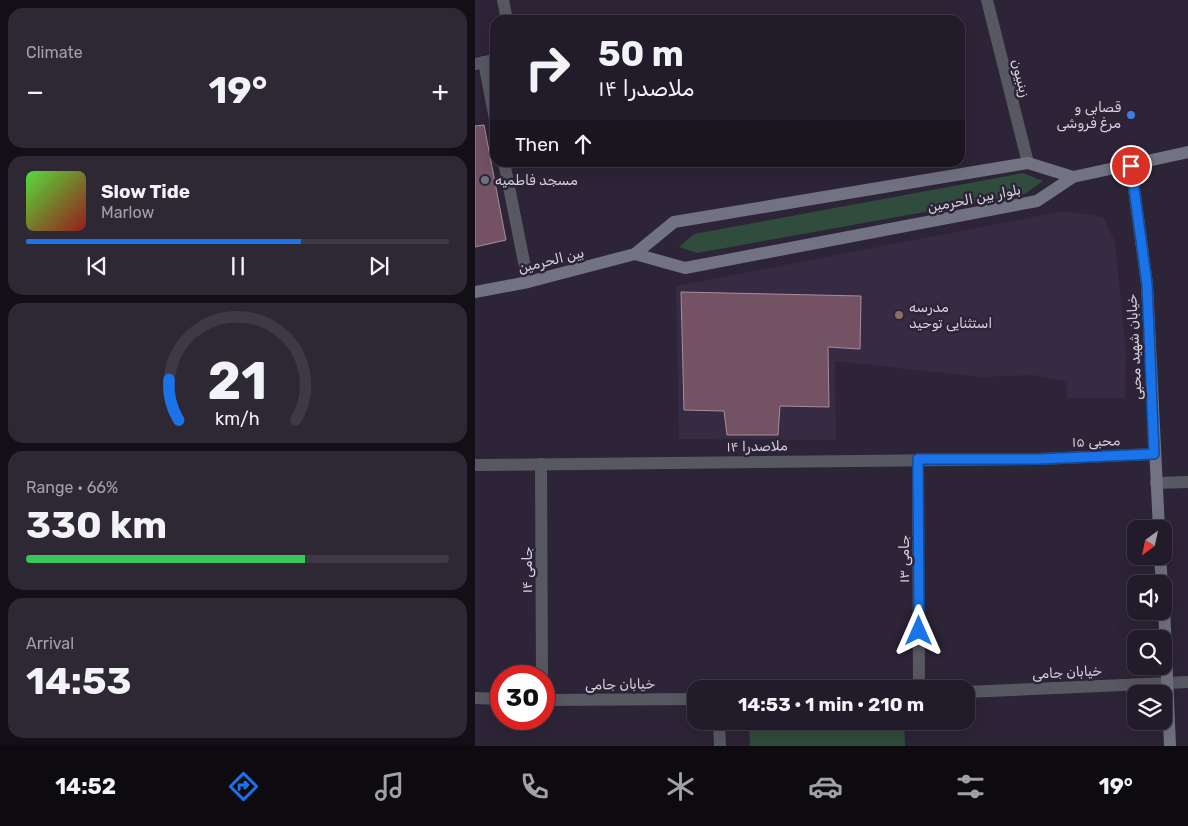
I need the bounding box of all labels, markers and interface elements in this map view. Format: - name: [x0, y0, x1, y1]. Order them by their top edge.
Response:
- text: 50 m: [598, 33, 684, 75]
- icon: right: [515, 35, 580, 100]
- text: Climate: [26, 43, 83, 62]
- street label: زینبیون: [1008, 57, 1033, 99]
- text: 19°: [208, 67, 267, 113]
- text: −: [26, 75, 44, 108]
- text: +: [432, 75, 449, 108]
- text: ملاصدرا ۱۴: [598, 75, 694, 102]
- place label: قصابی و مرغ فروشی: [1056, 99, 1121, 133]
- marker: قصابی و مرغ فروشی: [1125, 109, 1137, 121]
- icon: ahead: [569, 130, 597, 158]
- text: Then: [515, 133, 559, 156]
- pin: [1110, 145, 1152, 187]
- icon: arrive: [1117, 152, 1145, 180]
- place label: مسجد فاطمیه: [495, 172, 578, 189]
- marker: مسجد فاطمیه: [479, 174, 491, 186]
- text: Slow Tide: [101, 180, 190, 203]
- street label: بلوار بین الحرمین: [926, 181, 1022, 216]
- text: Marlow: [101, 203, 154, 222]
- street label: بین الحرمین: [516, 244, 586, 277]
- icon: previous: [83, 252, 111, 280]
- icon: pause: [224, 252, 252, 280]
- icon: next: [365, 252, 393, 280]
- street label: خیابان شهید محبی: [1123, 293, 1146, 400]
- place label: مدرسه استثنایی توحید: [909, 299, 992, 332]
- marker: مدرسه استثنایی توحید: [893, 309, 905, 321]
- text: 21: [208, 350, 267, 412]
- text: km/h: [215, 408, 260, 429]
- street label: محبی ۱۵: [1071, 432, 1121, 451]
- street label: ملاصدرا ۱۴: [726, 437, 788, 456]
- text: Range · 66%: [26, 478, 118, 497]
- text: 330 km: [26, 502, 167, 548]
- north arrow: [1127, 520, 1173, 565]
- map controls: [1127, 520, 1172, 730]
- street label: جامی ۱۳: [896, 535, 913, 583]
- street label: جامی ۱۴: [519, 546, 536, 593]
- button: sound: [1127, 575, 1172, 620]
- position arrow: [892, 604, 944, 656]
- button: search: [1127, 630, 1172, 675]
- text: Arrival: [26, 634, 74, 653]
- text: 14:53: [26, 658, 132, 704]
- street label: خیابان جامی: [1031, 662, 1103, 683]
- speed limit sign: 30: [490, 665, 555, 730]
- street label: خیابان جامی: [585, 675, 655, 694]
- button: layers: [1127, 685, 1172, 730]
- text: 14:53 · 1 min · 210 m: [738, 693, 924, 716]
- icon: directions: [226, 769, 261, 804]
- icon: music: [372, 769, 407, 804]
- icon: phone: [517, 769, 552, 804]
- icon: climate: [663, 769, 698, 804]
- icon: car: [808, 769, 843, 804]
- icon: filters: [953, 769, 988, 804]
- text: 14:52: [55, 773, 116, 800]
- text: 19°: [1099, 773, 1133, 800]

